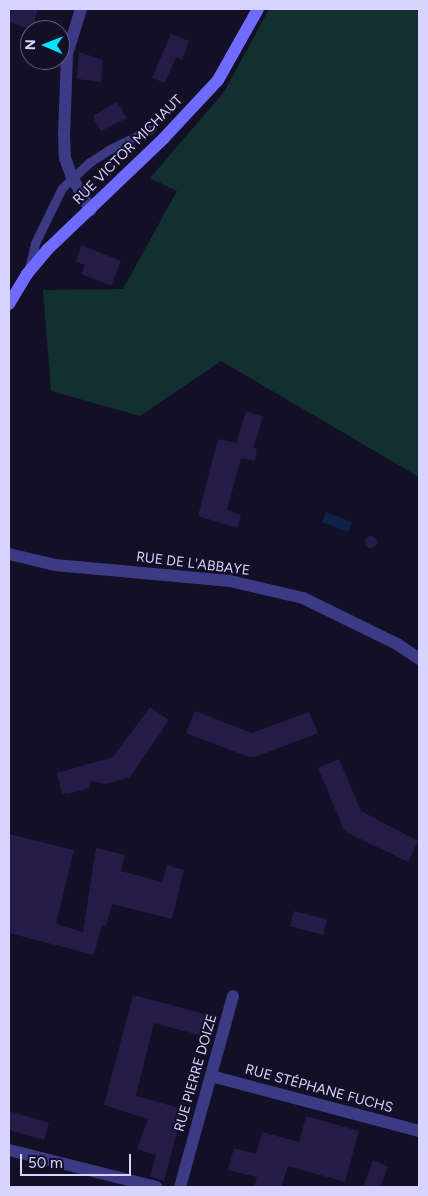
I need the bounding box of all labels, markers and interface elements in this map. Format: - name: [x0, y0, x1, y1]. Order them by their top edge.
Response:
- north arrow: [20, 20, 70, 70]
- text: N: [22, 39, 39, 50]
- street label: RUE VICTOR MICHAUT: [70, 92, 186, 208]
- street label: RUE DE L'ABBAYE: [135, 549, 251, 579]
- street label: RUE PIERRE DOIZE: [171, 1012, 221, 1134]
- street label: RUE STÉPHANE FUCHS: [243, 1061, 395, 1117]
- scale bar: [22, 1144, 134, 1176]
- text: 50 m: [28, 1154, 63, 1172]

